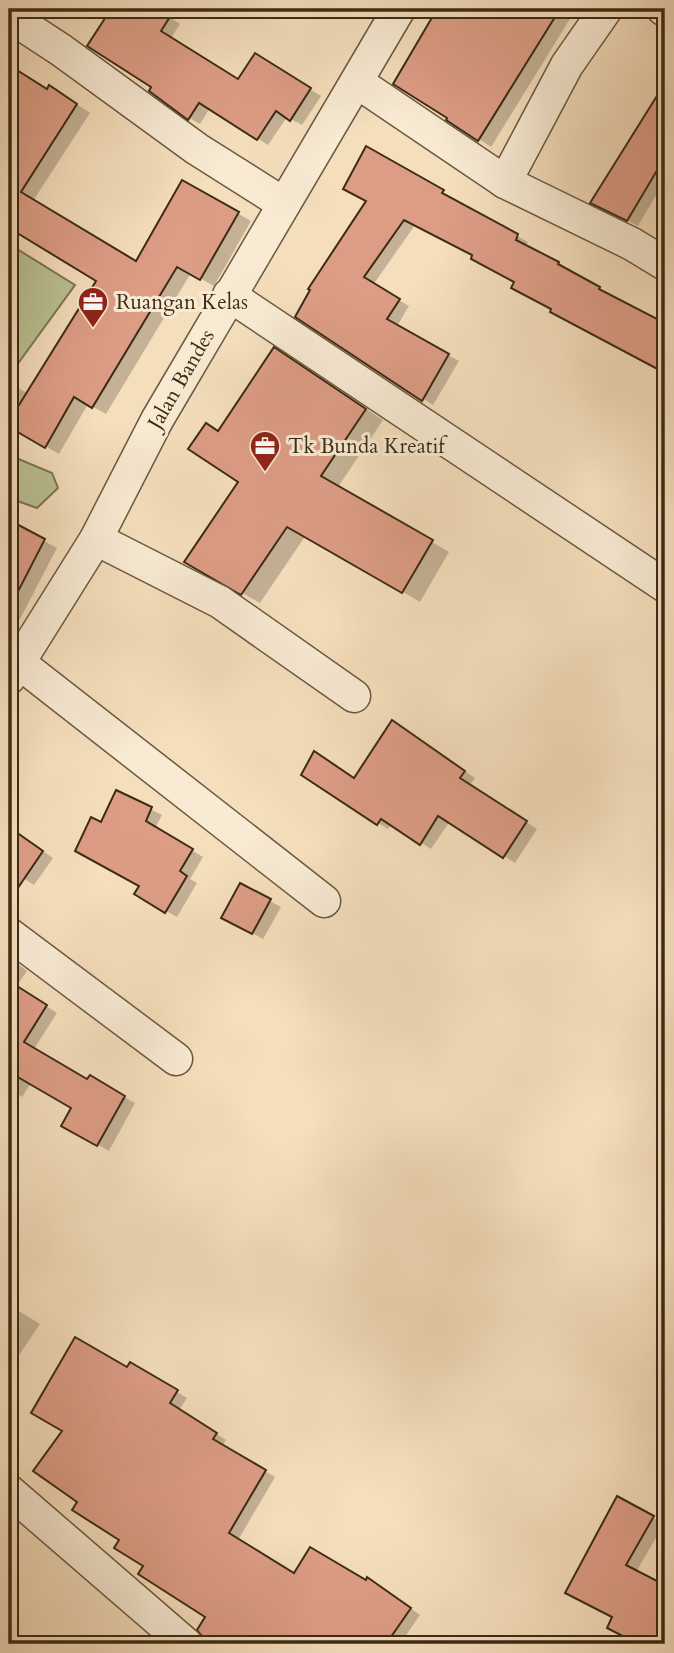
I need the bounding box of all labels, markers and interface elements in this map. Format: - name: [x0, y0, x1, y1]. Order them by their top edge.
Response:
- office icon: Ruangan Kelas: [76, 285, 110, 329]
- place label: Ruangan Kelas: [116, 288, 248, 317]
- street label: Jalan Bandes: [140, 324, 222, 437]
- office icon: Tk Bunda Kreatif: [248, 429, 282, 473]
- place label: Tk Bunda Kreatif: [288, 432, 448, 461]

